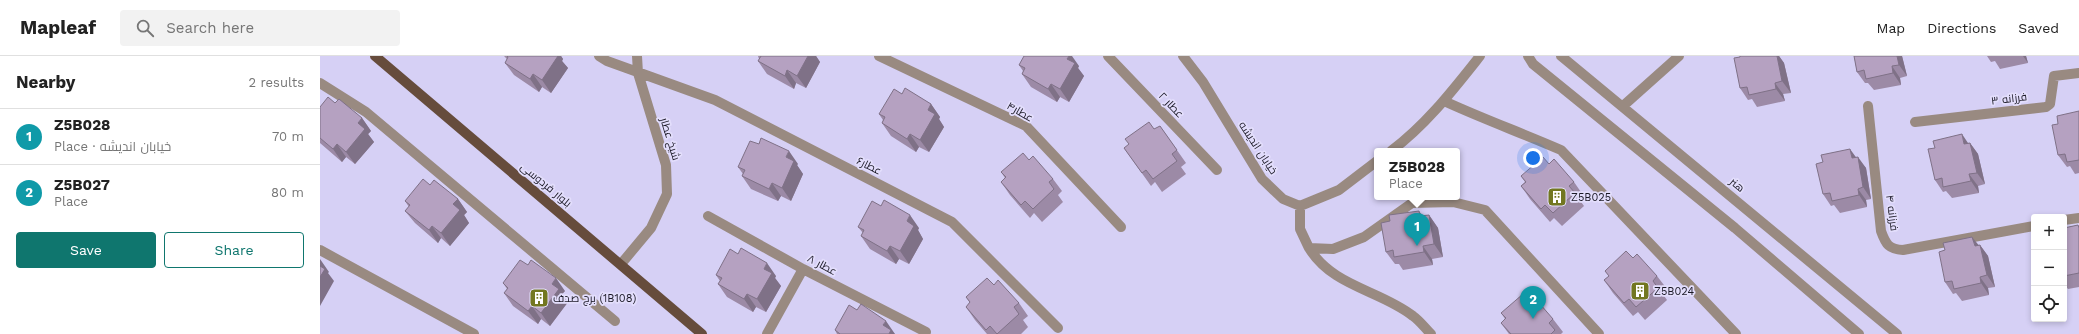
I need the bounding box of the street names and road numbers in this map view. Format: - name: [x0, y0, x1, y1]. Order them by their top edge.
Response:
- street label: عطار ۲: [1156, 90, 1186, 120]
- street label: فرزانه ۳: [1990, 90, 2028, 108]
- street label: عطار۴: [1005, 99, 1035, 125]
- street label: شیخ عطار: [656, 115, 683, 162]
- street label: خیابان اندیشه: [1236, 119, 1280, 177]
- street label: عطار۶: [854, 154, 884, 178]
- street label: بلوار فردوسی: [518, 160, 574, 210]
- street label: هنر: [1726, 174, 1747, 195]
- street label: فرزانه ۴: [1883, 194, 1901, 232]
- street label: عطار ۸: [805, 252, 839, 278]

